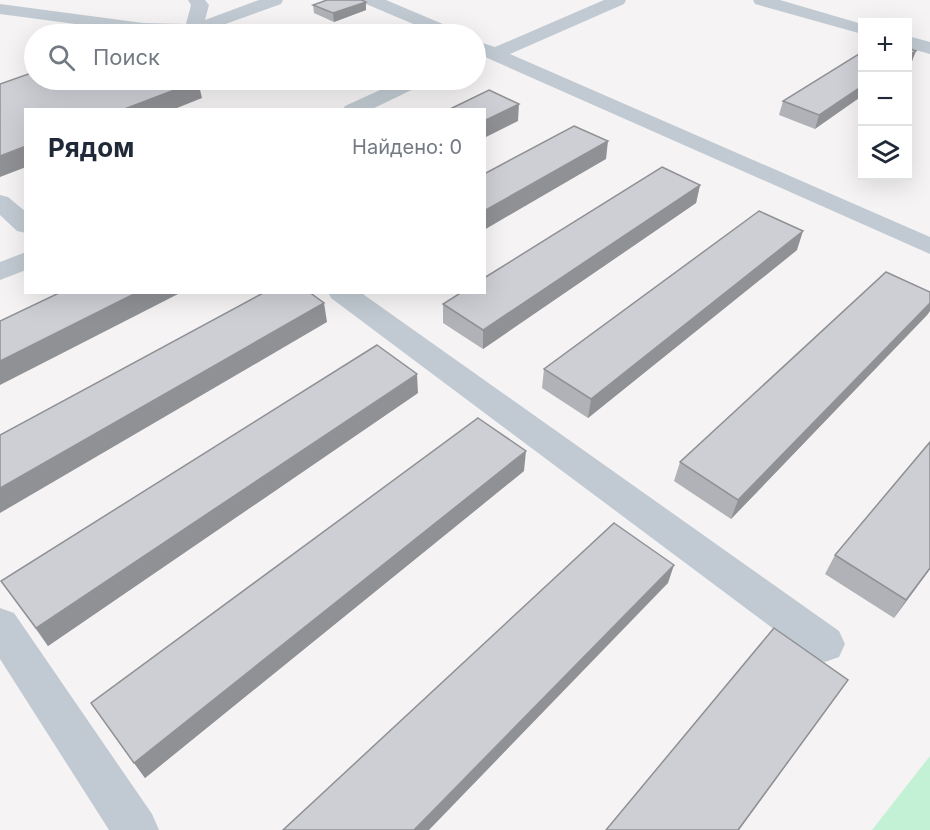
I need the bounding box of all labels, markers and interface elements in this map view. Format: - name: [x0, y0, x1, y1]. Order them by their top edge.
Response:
- map controls: [858, 18, 912, 180]
- button: +: [858, 18, 912, 72]
- search box: [24, 24, 486, 90]
- icon: search: [45, 41, 78, 74]
- text: Поиск: [93, 44, 160, 70]
- button: −: [858, 72, 912, 126]
- button: layers: [858, 126, 912, 180]
- text: Рядом: [48, 132, 134, 163]
- text: Найдено: 0: [352, 135, 462, 159]

